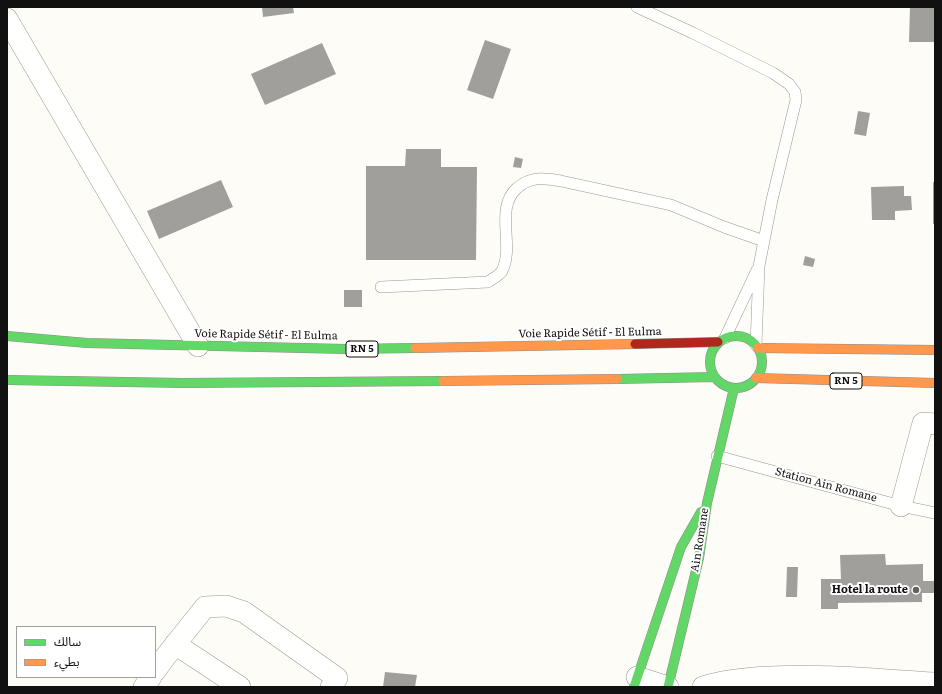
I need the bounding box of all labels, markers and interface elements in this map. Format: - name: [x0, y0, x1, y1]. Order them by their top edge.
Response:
- street label: Voie Rapide Sétif - El Eulma: [518, 325, 662, 341]
- street label: Voie Rapide Sétif - El Eulma: [194, 327, 338, 343]
- road number: RN 5: [346, 341, 378, 357]
- road number: RN 5: [830, 373, 862, 389]
- street label: Station Ain Romane: [774, 465, 878, 505]
- street label: Ain Romane: [688, 507, 712, 573]
- place label: Hotel la route: [832, 583, 908, 597]
- marker: Hotel la route: [911, 585, 921, 595]
- legend: [16, 626, 156, 678]
- text: سالك: [54, 632, 81, 650]
- text: بطيء: [54, 652, 80, 670]

